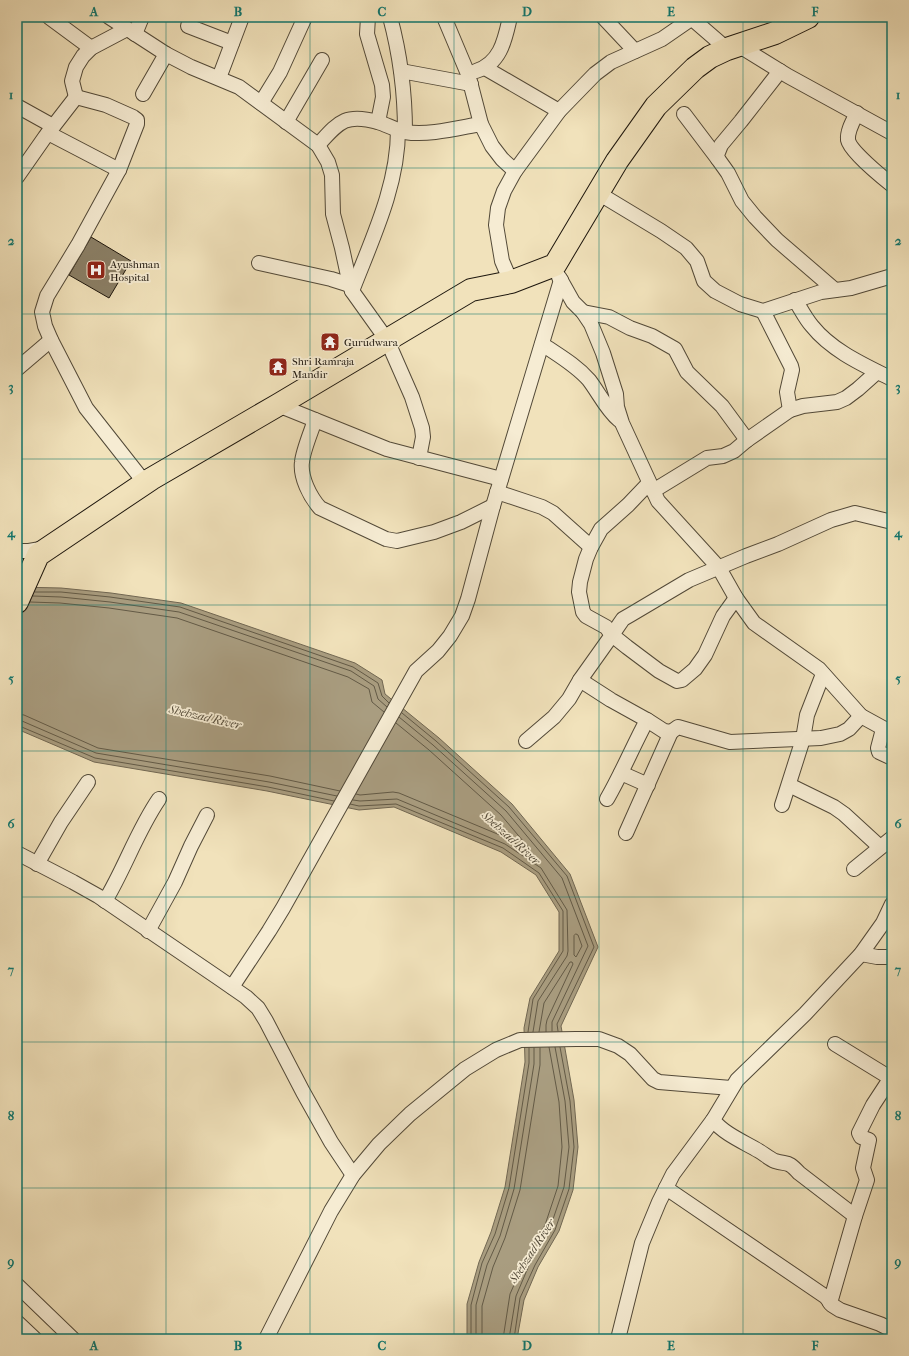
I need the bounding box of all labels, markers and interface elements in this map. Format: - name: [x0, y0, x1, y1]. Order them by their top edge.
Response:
- text: A: [89, 4, 99, 19]
- text: B: [234, 4, 243, 19]
- text: C: [378, 4, 387, 19]
- text: D: [522, 4, 532, 19]
- text: E: [667, 4, 675, 19]
- text: F: [811, 4, 819, 19]
- text: 1: [9, 87, 14, 102]
- text: 1: [896, 87, 901, 102]
- text: 2: [8, 233, 15, 248]
- text: 2: [895, 233, 902, 248]
- place label: Ayushman Hospital: [109, 258, 160, 284]
- hospital icon: Ayushman Hospital: [85, 259, 107, 281]
- temple icon: Gurudwara: [319, 331, 341, 353]
- place label: Gurudwara: [344, 336, 399, 349]
- place label: Shri Ramraja Mandir: [292, 355, 355, 381]
- temple icon: Shri Ramraja Mandir: [267, 356, 289, 378]
- text: 3: [8, 379, 14, 395]
- text: 3: [895, 379, 901, 395]
- text: 4: [6, 525, 16, 541]
- text: 4: [893, 525, 903, 541]
- text: 5: [8, 671, 14, 686]
- text: 5: [895, 671, 901, 686]
- water label: Shehzad River: [167, 702, 244, 732]
- water label: Shehzad River: [478, 808, 544, 869]
- text: 6: [7, 816, 15, 831]
- text: 6: [894, 816, 902, 831]
- text: 7: [7, 962, 15, 977]
- text: 7: [894, 962, 902, 977]
- text: 8: [8, 1108, 15, 1123]
- text: 8: [895, 1108, 902, 1123]
- water label: Shehzad River: [506, 1215, 559, 1286]
- text: 9: [7, 1254, 15, 1270]
- text: 9: [894, 1254, 902, 1270]
- text: A: [89, 1338, 99, 1353]
- text: B: [234, 1338, 243, 1353]
- text: C: [378, 1338, 387, 1353]
- text: D: [522, 1338, 532, 1353]
- text: E: [667, 1338, 675, 1353]
- text: F: [811, 1338, 819, 1353]

